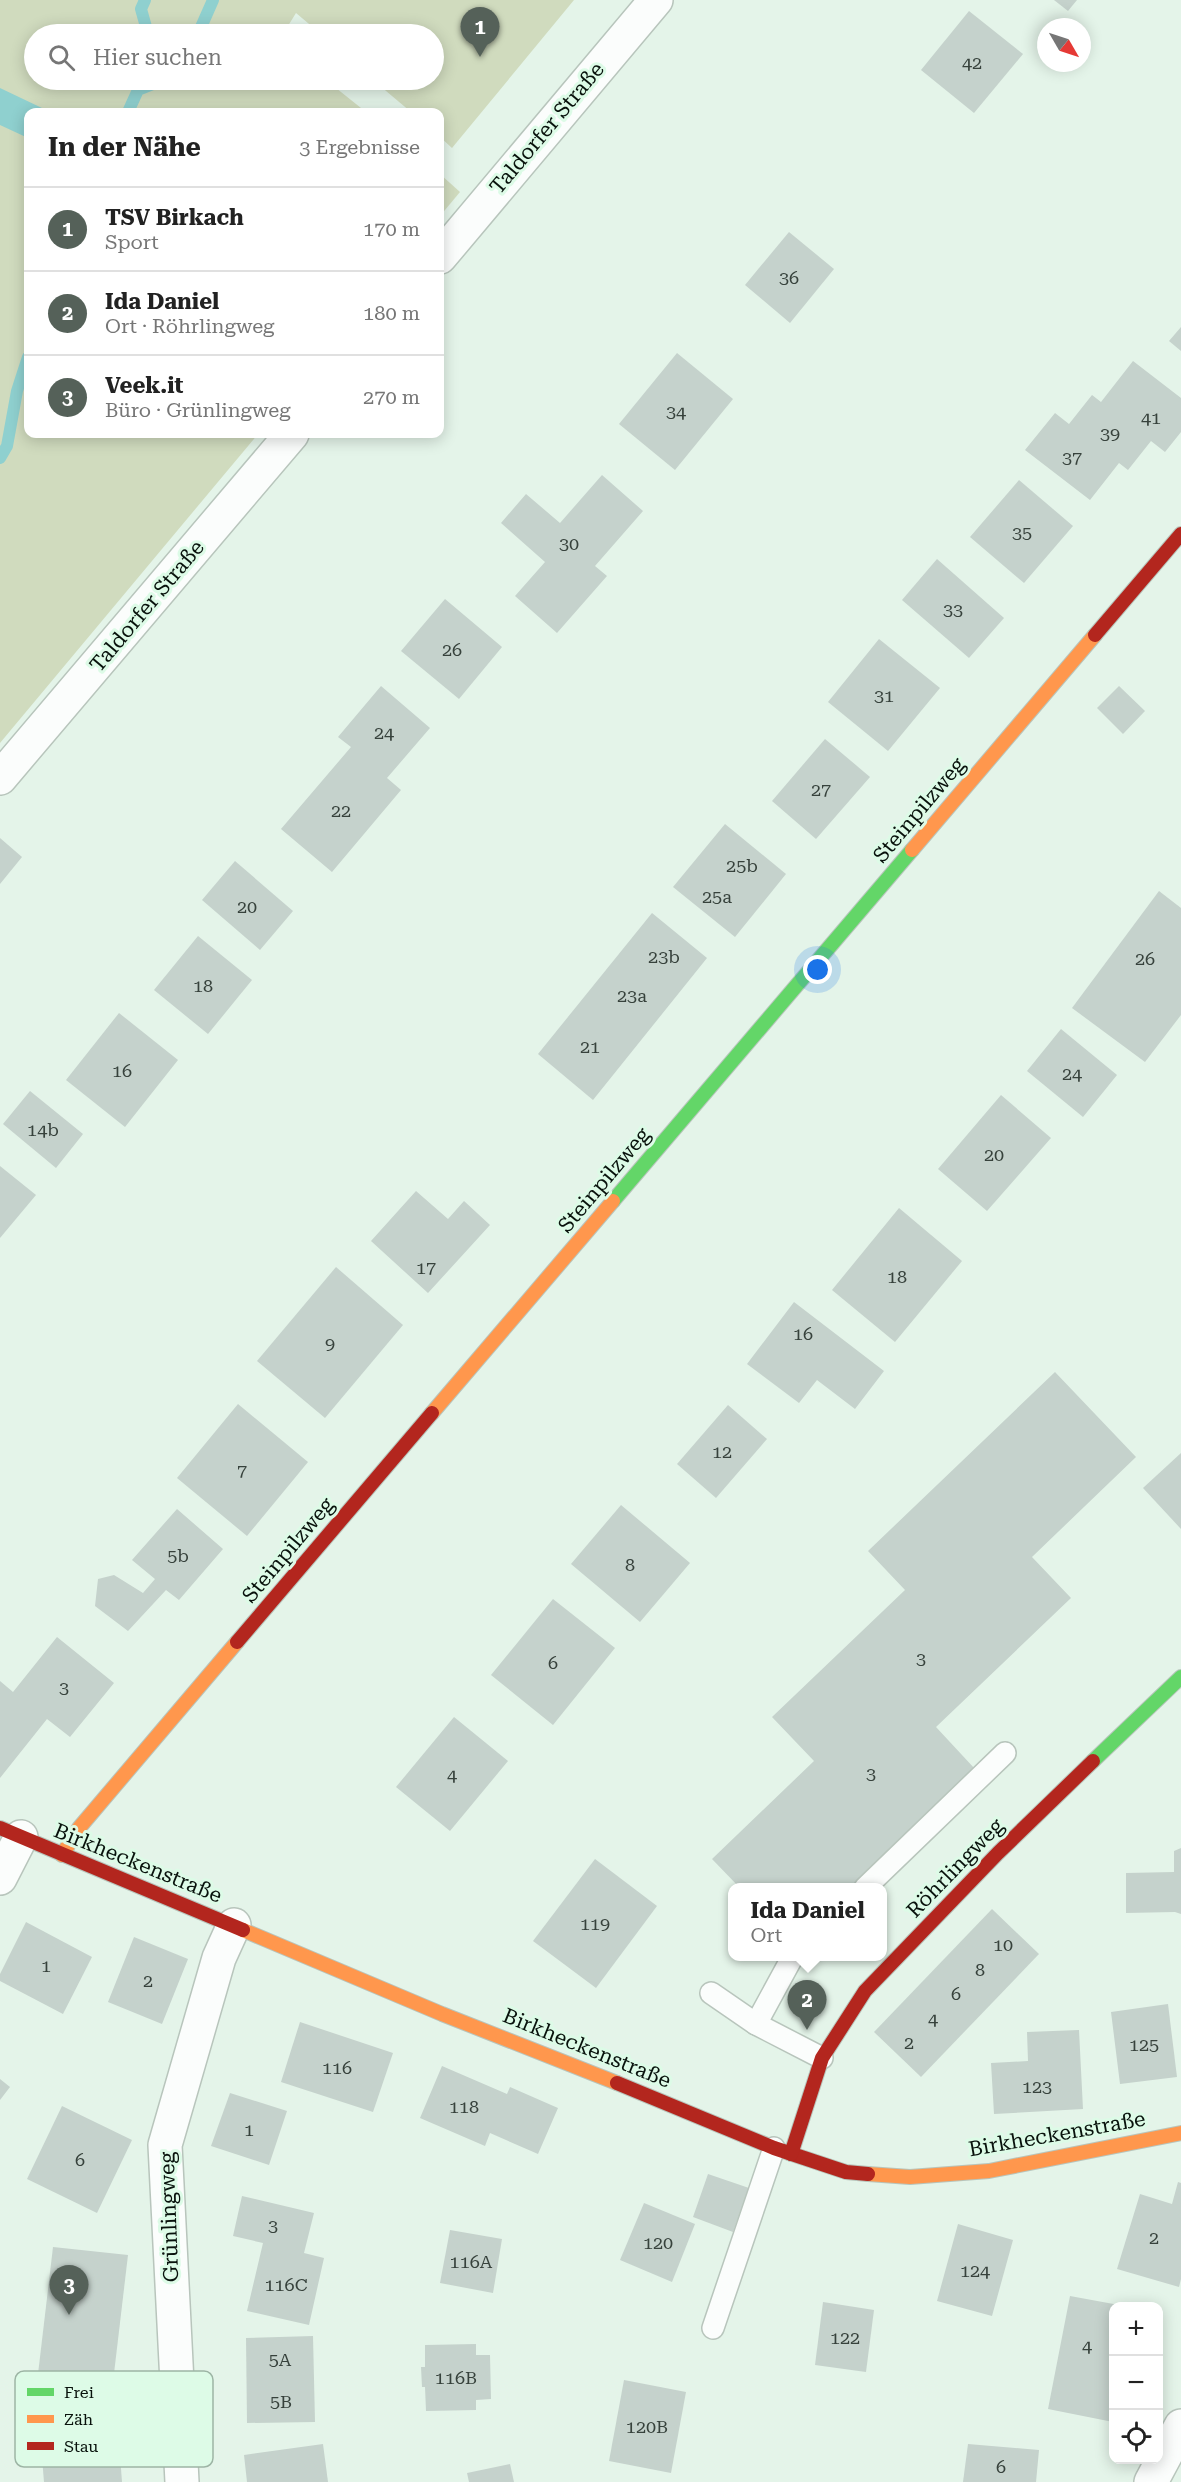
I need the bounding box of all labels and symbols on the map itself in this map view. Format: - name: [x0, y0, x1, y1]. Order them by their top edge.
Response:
- pin: 1: [460, 8, 500, 57]
- north arrow: [1037, 18, 1091, 72]
- house number: 42: [962, 52, 982, 73]
- street label: Taldorfer Straße: [485, 57, 609, 199]
- house number: 36: [779, 267, 799, 288]
- house number: 34: [666, 401, 686, 422]
- house number: 41: [1141, 407, 1161, 428]
- house number: 39: [1100, 423, 1120, 444]
- house number: 37: [1062, 447, 1082, 468]
- house number: 35: [1012, 522, 1032, 543]
- house number: 30: [559, 533, 579, 554]
- street label: Taldorfer Straße: [85, 535, 209, 677]
- house number: 33: [943, 599, 963, 620]
- house number: 26: [442, 639, 462, 660]
- house number: 31: [874, 685, 894, 706]
- house number: 24: [374, 722, 394, 743]
- street label: Steinpilzweg: [868, 753, 970, 867]
- house number: 27: [811, 779, 831, 800]
- house number: 22: [331, 800, 351, 821]
- house number: 25b: [726, 855, 758, 876]
- house number: 25a: [702, 886, 732, 907]
- house number: 20: [237, 896, 257, 917]
- house number: 23b: [648, 946, 680, 967]
- house number: 26: [1135, 948, 1155, 969]
- your location: [803, 955, 832, 984]
- house number: 18: [193, 975, 213, 996]
- house number: 23a: [617, 985, 647, 1006]
- house number: 21: [580, 1036, 600, 1057]
- house number: 16: [112, 1060, 132, 1081]
- house number: 24: [1062, 1063, 1082, 1084]
- house number: 14b: [27, 1119, 59, 1140]
- street label: Steinpilzweg: [553, 1123, 655, 1237]
- house number: 20: [984, 1144, 1004, 1165]
- house number: 17: [416, 1257, 436, 1278]
- house number: 18: [887, 1266, 907, 1287]
- house number: 16: [793, 1323, 813, 1344]
- house number: 9: [325, 1333, 335, 1354]
- house number: 12: [712, 1441, 732, 1462]
- house number: 7: [237, 1460, 247, 1481]
- street label: Steinpilzweg: [237, 1493, 339, 1607]
- house number: 5b: [167, 1545, 189, 1566]
- house number: 8: [625, 1554, 635, 1575]
- house number: 3: [916, 1648, 926, 1669]
- house number: 6: [548, 1652, 558, 1673]
- house number: 3: [59, 1677, 69, 1698]
- house number: 3: [866, 1763, 876, 1784]
- house number: 4: [447, 1764, 457, 1785]
- street label: Röhrlingweg: [902, 1813, 1008, 1923]
- street label: Birkheckenstraße: [50, 1818, 226, 1908]
- house number: 119: [580, 1913, 610, 1934]
- house number: 10: [993, 1934, 1013, 1955]
- house number: 1: [41, 1955, 51, 1976]
- house number: 8: [975, 1959, 985, 1980]
- house number: 2: [143, 1970, 153, 1991]
- pin: 2: [788, 1980, 826, 2030]
- house number: 6: [951, 1983, 961, 2004]
- street label: Birkheckenstraße: [499, 2003, 675, 2093]
- house number: 4: [928, 2008, 938, 2029]
- house number: 2: [904, 2032, 914, 2053]
- house number: 125: [1129, 2034, 1159, 2055]
- house number: 116: [322, 2057, 352, 2078]
- house number: 123: [1022, 2076, 1052, 2097]
- house number: 118: [449, 2096, 479, 2117]
- street label: Birkheckenstraße: [967, 2107, 1147, 2161]
- house number: 1: [244, 2119, 254, 2140]
- house number: 6: [75, 2149, 85, 2170]
- street label: Grünlingweg: [155, 2151, 183, 2283]
- house number: 3: [268, 2215, 278, 2236]
- house number: 2: [1149, 2227, 1159, 2248]
- house number: 120: [643, 2232, 673, 2253]
- house number: 116A: [450, 2251, 493, 2272]
- house number: 124: [960, 2260, 990, 2281]
- pin: 3: [50, 2266, 88, 2315]
- house number: 116C: [264, 2274, 308, 2295]
- house number: 122: [830, 2327, 860, 2348]
- house number: 4: [1082, 2335, 1092, 2356]
- house number: 5A: [269, 2349, 292, 2370]
- house number: 116B: [435, 2367, 477, 2388]
- legend: [15, 2371, 213, 2467]
- text: Frei: [64, 2383, 94, 2402]
- house number: 5B: [270, 2391, 292, 2412]
- text: Zäh: [64, 2410, 93, 2429]
- house number: 120B: [626, 2416, 668, 2437]
- text: Stau: [64, 2437, 98, 2456]
- house number: 6: [996, 2456, 1006, 2477]

